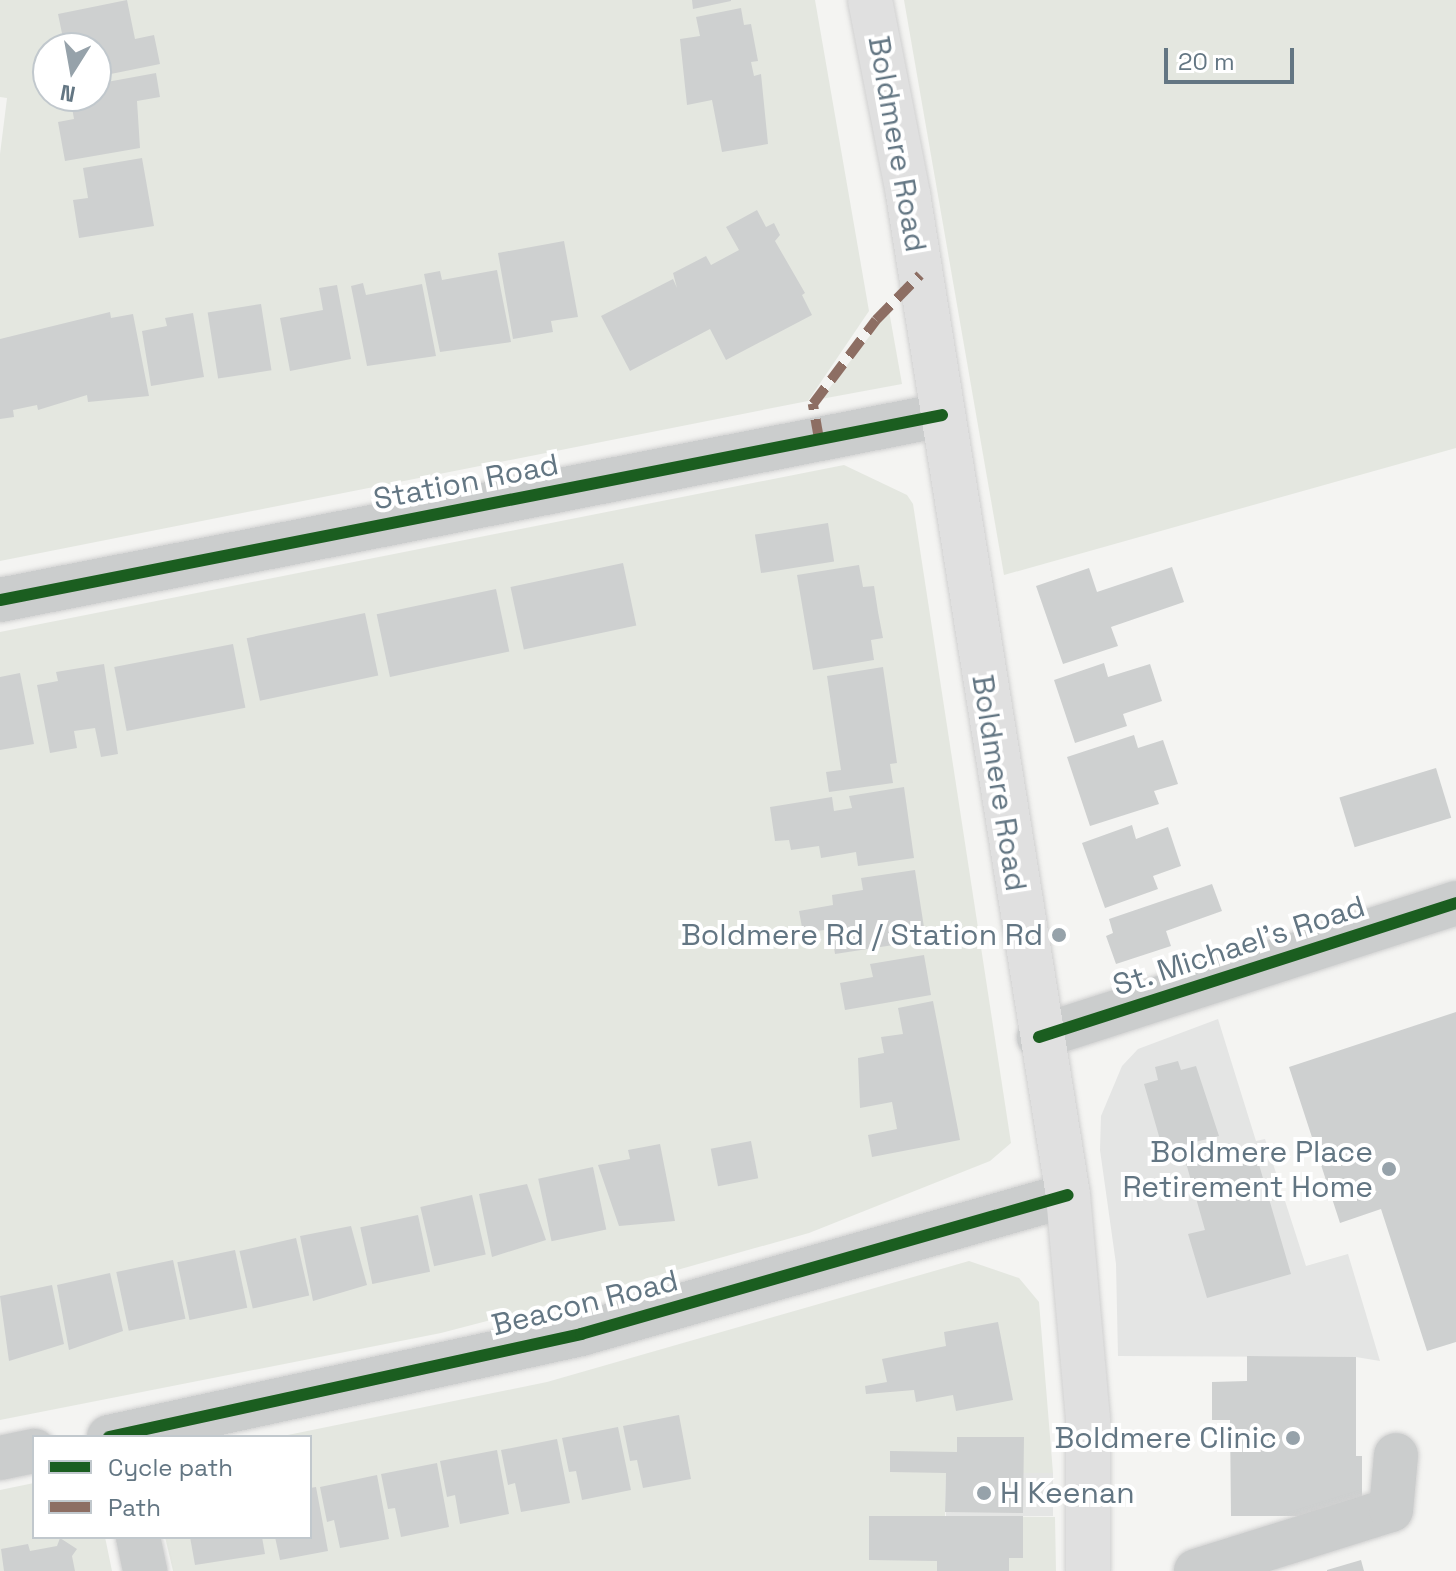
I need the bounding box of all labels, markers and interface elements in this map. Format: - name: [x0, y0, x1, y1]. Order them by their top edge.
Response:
- north arrow: [32, 32, 112, 112]
- scale bar: [1168, 32, 1298, 82]
- street label: Boldmere Road: [860, 33, 934, 255]
- text: 20 m: [1178, 46, 1235, 77]
- text: N: [58, 78, 78, 109]
- street label: Station Road: [370, 446, 562, 518]
- street label: Boldmere Road: [964, 672, 1034, 894]
- street label: St. Michael's Road: [1108, 888, 1370, 1004]
- place label: Boldmere Rd / Station Rd: [681, 917, 1043, 953]
- marker: Boldmere Rd / Station Rd: [1050, 926, 1068, 944]
- place label: Boldmere Place Retirement Home: [1122, 1134, 1373, 1204]
- marker: Boldmere Place Retirement Home: [1380, 1160, 1398, 1178]
- street label: Beacon Road: [488, 1262, 682, 1344]
- place label: Boldmere Clinic: [1055, 1420, 1277, 1456]
- marker: Boldmere Clinic: [1284, 1429, 1302, 1447]
- legend: [32, 1435, 312, 1539]
- text: Cycle path: [108, 1452, 233, 1483]
- place label: H Keenan: [1000, 1475, 1135, 1511]
- marker: H Keenan: [975, 1484, 993, 1502]
- text: Path: [108, 1492, 161, 1523]

